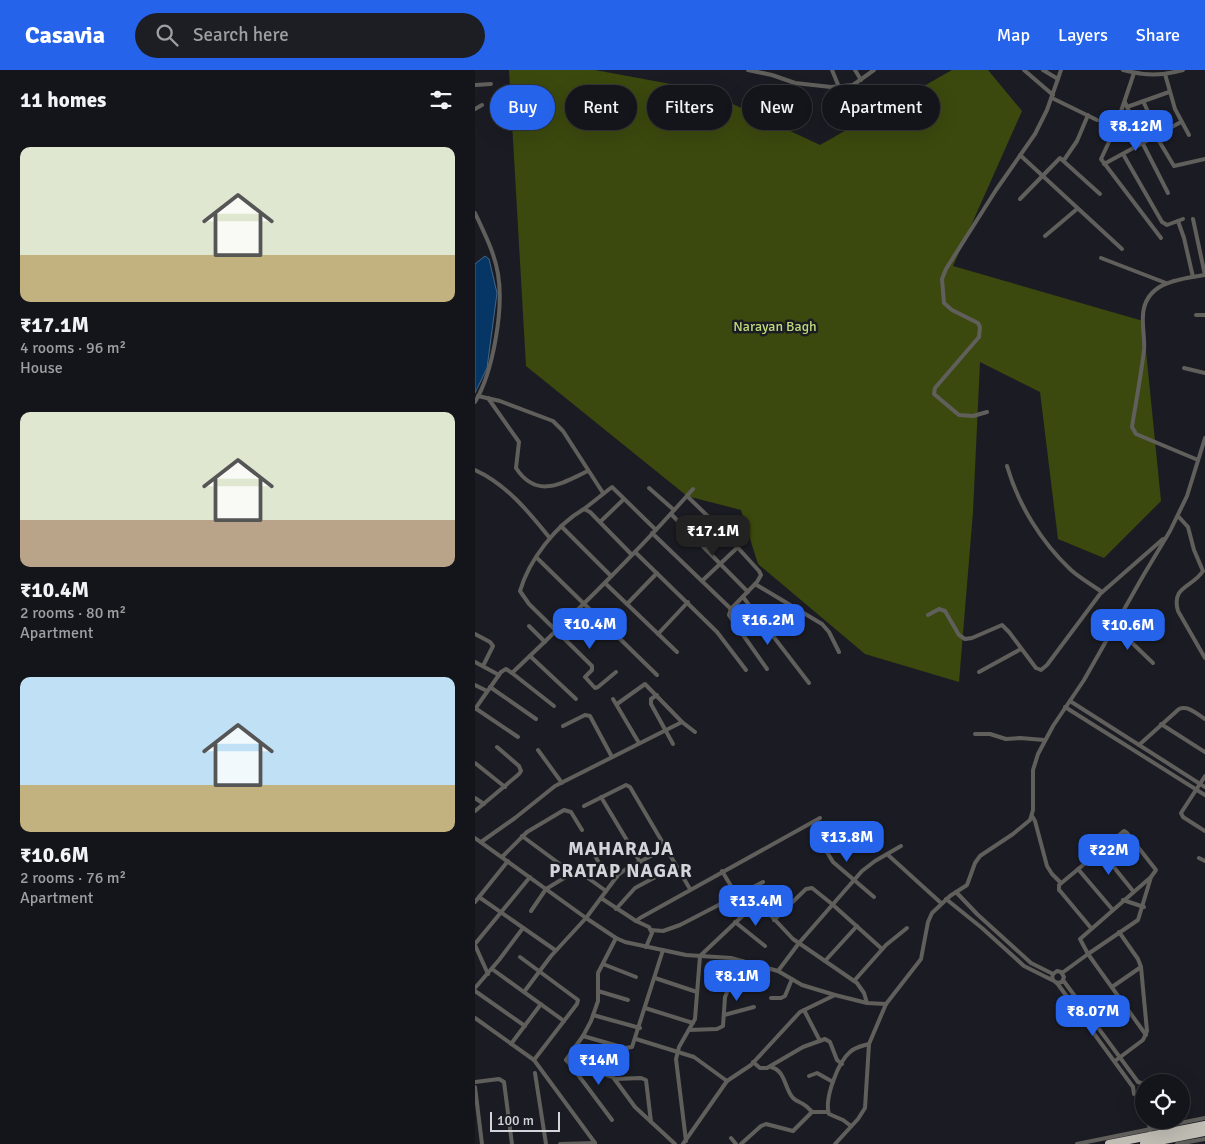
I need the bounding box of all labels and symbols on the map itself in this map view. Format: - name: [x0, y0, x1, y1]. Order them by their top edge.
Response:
- pin: ₹8.12M: [1095, 109, 1177, 152]
- park label: Narayan Bagh: [733, 318, 817, 335]
- pin: ₹17.1M: [672, 514, 754, 557]
- pin: ₹16.2M: [727, 604, 809, 646]
- pin: ₹10.4M: [549, 608, 631, 650]
- pin: ₹10.6M: [1087, 608, 1169, 651]
- pin: ₹13.8M: [806, 820, 888, 863]
- pin: ₹22M: [1079, 834, 1139, 876]
- district label: MAHARAJA PRATAP NAGAR: [549, 837, 693, 883]
- pin: ₹13.4M: [715, 884, 797, 927]
- pin: ₹8.1M: [702, 960, 772, 1002]
- pin: ₹8.07M: [1052, 994, 1134, 1037]
- pin: ₹14M: [569, 1044, 629, 1086]
- scale bar: [490, 1109, 560, 1132]

